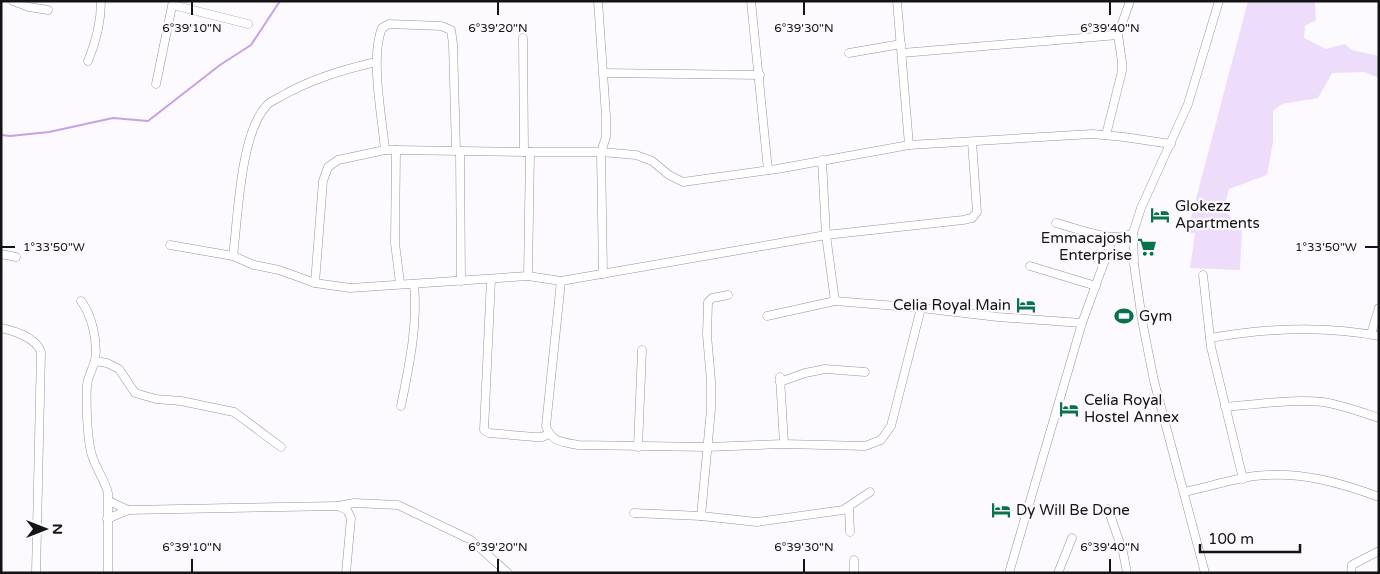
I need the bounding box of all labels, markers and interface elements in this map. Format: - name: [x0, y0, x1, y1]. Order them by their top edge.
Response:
- text: 6°39'10"N: [162, 21, 222, 35]
- text: 6°39'20"N: [468, 21, 528, 35]
- text: 6°39'30"N: [774, 21, 834, 35]
- text: 6°39'40"N: [1080, 21, 1140, 35]
- place label: Glokezz Apartments: [1175, 197, 1260, 232]
- hotel icon: Glokezz Apartments: [1149, 204, 1171, 226]
- place label: Emmacajosh Enterprise: [1041, 229, 1132, 264]
- supermarket icon: Emmacajosh Enterprise: [1136, 236, 1158, 258]
- text: 1°33'50"W: [23, 240, 85, 254]
- text: 1°33'50"W: [1295, 240, 1357, 254]
- hotel icon: Celia Royal Main: [1015, 294, 1037, 316]
- place label: Celia Royal Main: [893, 296, 1011, 314]
- sports icon: Gym: [1113, 305, 1135, 327]
- place label: Gym: [1139, 307, 1172, 325]
- place label: Celia Royal Hostel Annex: [1084, 391, 1179, 426]
- hotel icon: Celia Royal Hostel Annex: [1058, 398, 1080, 420]
- hotel icon: Dy Will Be Done: [990, 499, 1012, 521]
- place label: Dy Will Be Done: [1016, 501, 1130, 519]
- north arrow: [20, 504, 70, 554]
- scale bar: [1200, 522, 1300, 554]
- text: N: [49, 523, 66, 535]
- text: 100 m: [1208, 530, 1254, 548]
- text: 6°39'10"N: [162, 540, 222, 554]
- text: 6°39'20"N: [468, 540, 528, 554]
- text: 6°39'30"N: [774, 540, 834, 554]
- text: 6°39'40"N: [1080, 540, 1140, 554]

